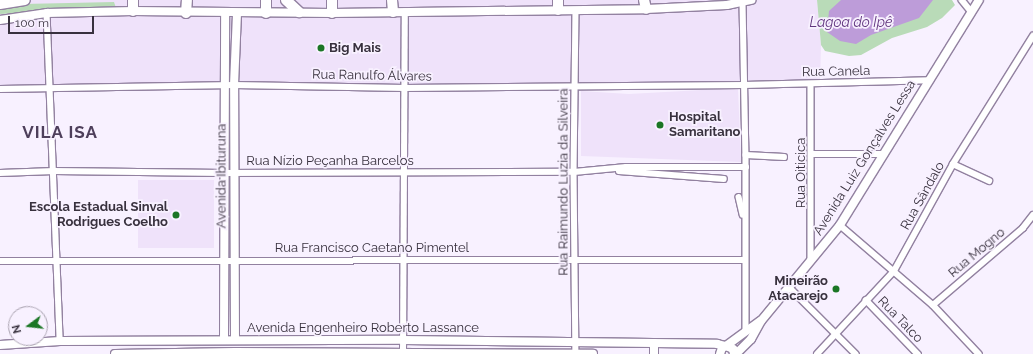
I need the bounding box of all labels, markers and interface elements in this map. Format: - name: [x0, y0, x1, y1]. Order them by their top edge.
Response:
- scale bar: [10, 8, 96, 34]
- water label: Lagoa do Ipê: [809, 14, 893, 30]
- text: 100 m: [15, 16, 49, 30]
- place label: Big Mais: [329, 40, 381, 56]
- marker: Big Mais: [316, 43, 326, 53]
- street label: Rua Canela: [802, 64, 870, 80]
- street label: Rua Ranulfo Álvares: [312, 67, 432, 85]
- street label: Avenida Luiz Gonçalves Lessa: [811, 77, 919, 239]
- street label: Rua Raimundo Luzia da Silveira: [556, 88, 572, 276]
- place label: Hospital Samaritano: [669, 110, 740, 141]
- marker: Hospital Samaritano: [654, 119, 666, 131]
- district label: VILA ISA: [22, 123, 98, 143]
- street label: Avenida Ibituruna: [214, 124, 230, 228]
- street label: Rua Oiticica: [793, 138, 809, 208]
- street label: Rua Nízio Peçanha Barcelos: [246, 153, 414, 169]
- street label: Rua Sândalo: [898, 159, 948, 233]
- place label: Escola Estadual Sinval Rodrigues Coelho: [29, 200, 168, 231]
- marker: Escola Estadual Sinval Rodrigues Coelho: [171, 210, 181, 220]
- street label: Rua Mogno: [946, 225, 1008, 281]
- street label: Rua Francisco Caetano Pimentel: [275, 240, 469, 256]
- place label: Mineirão Atacarejo: [768, 274, 828, 305]
- marker: Mineirão Atacarejo: [831, 284, 841, 294]
- street label: Rua Talco: [874, 294, 926, 346]
- north arrow: [8, 306, 48, 346]
- street label: Avenida Engenheiro Roberto Lassance: [247, 320, 479, 336]
- text: N: [10, 323, 24, 335]

